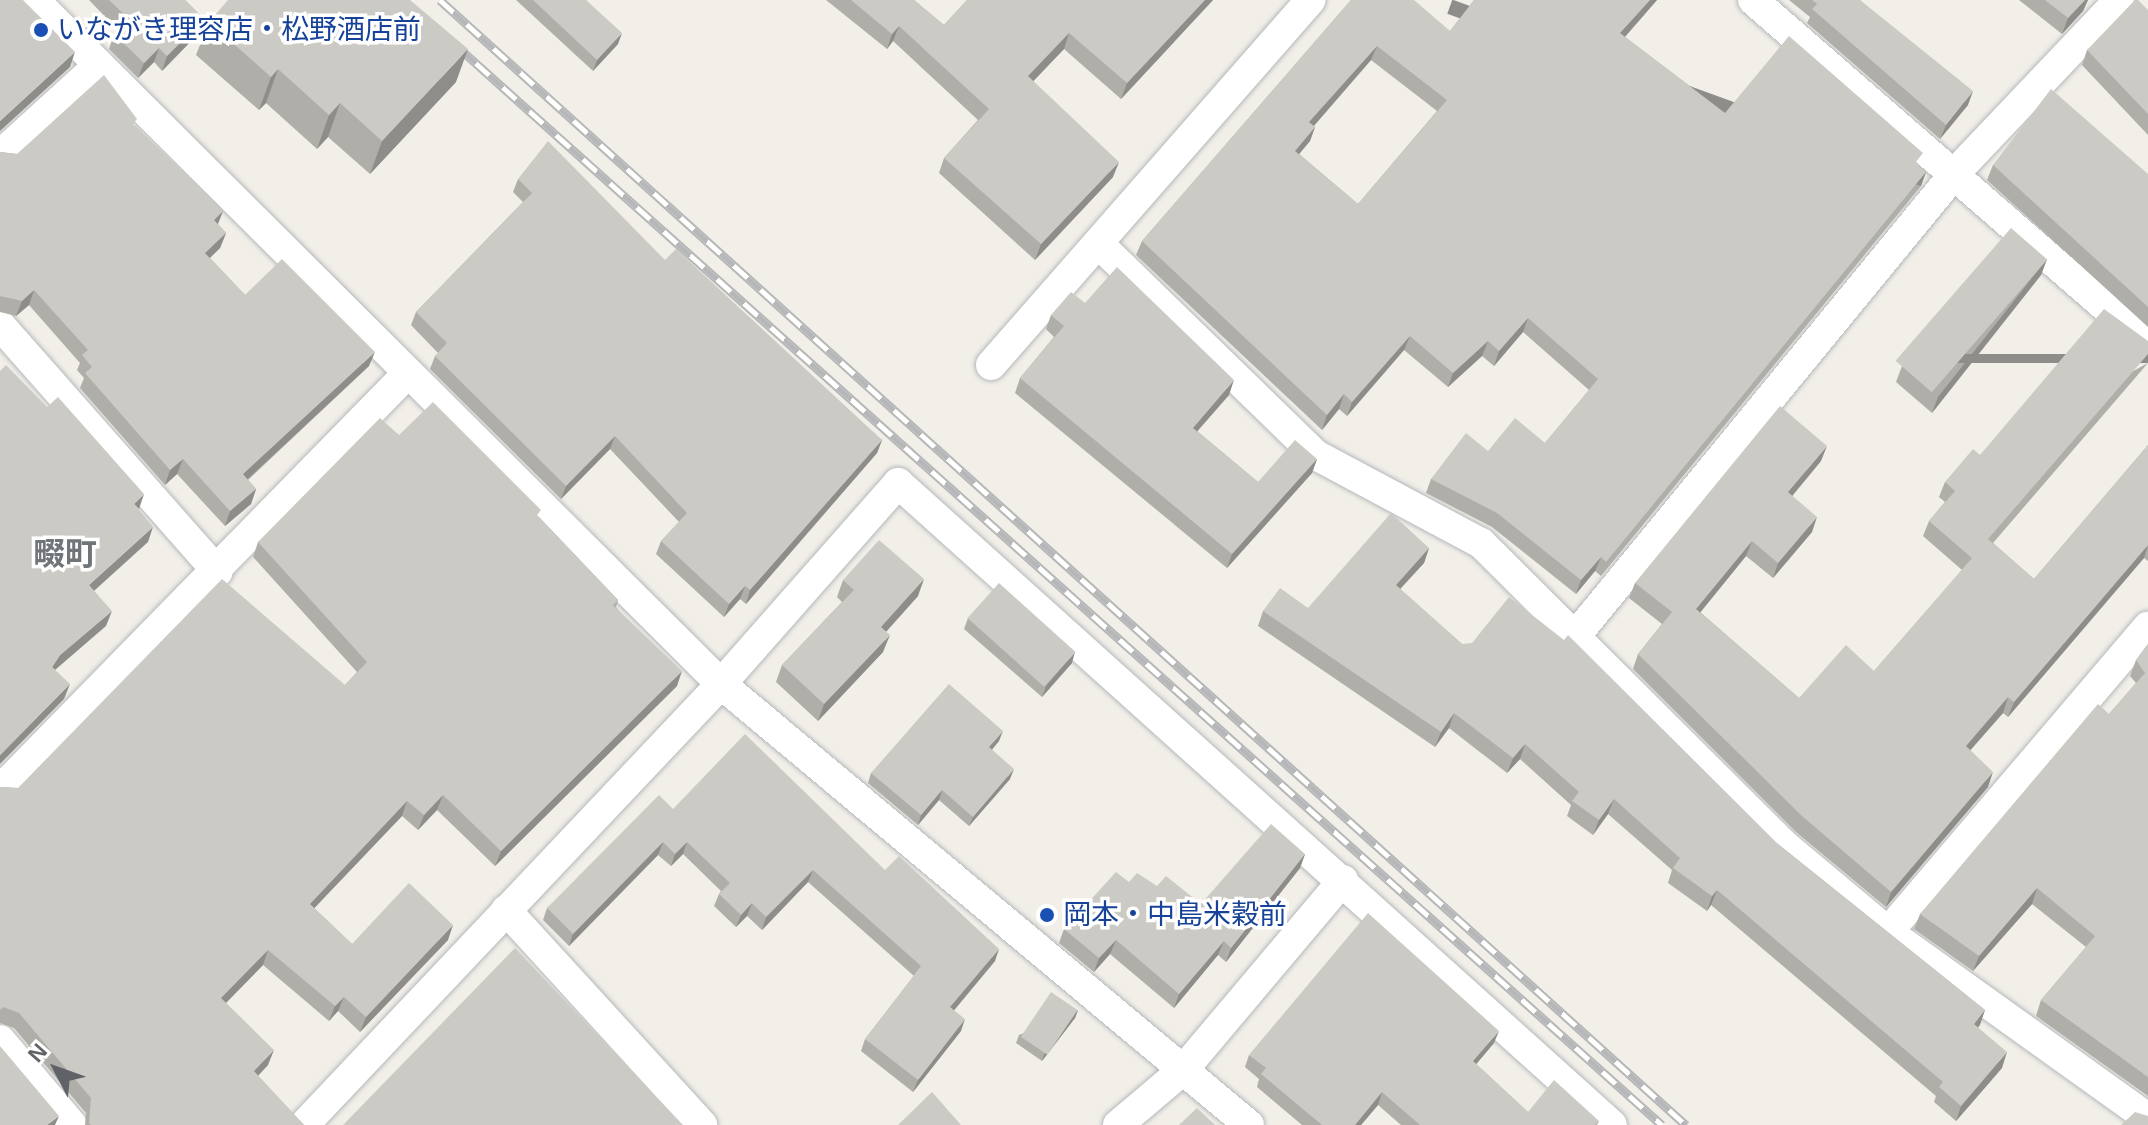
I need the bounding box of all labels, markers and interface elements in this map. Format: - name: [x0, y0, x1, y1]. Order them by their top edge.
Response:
- place label: いながき理容店・松野酒店前: [57, 13, 421, 47]
- marker: いながき理容店・松野酒店前: [32, 21, 50, 39]
- district label: 畷町: [33, 535, 97, 573]
- place label: 岡本・中島米穀前: [1063, 898, 1287, 932]
- marker: 岡本・中島米穀前: [1038, 906, 1056, 924]
- north arrow: [16, 1029, 96, 1109]
- text: N: [23, 1039, 52, 1067]

